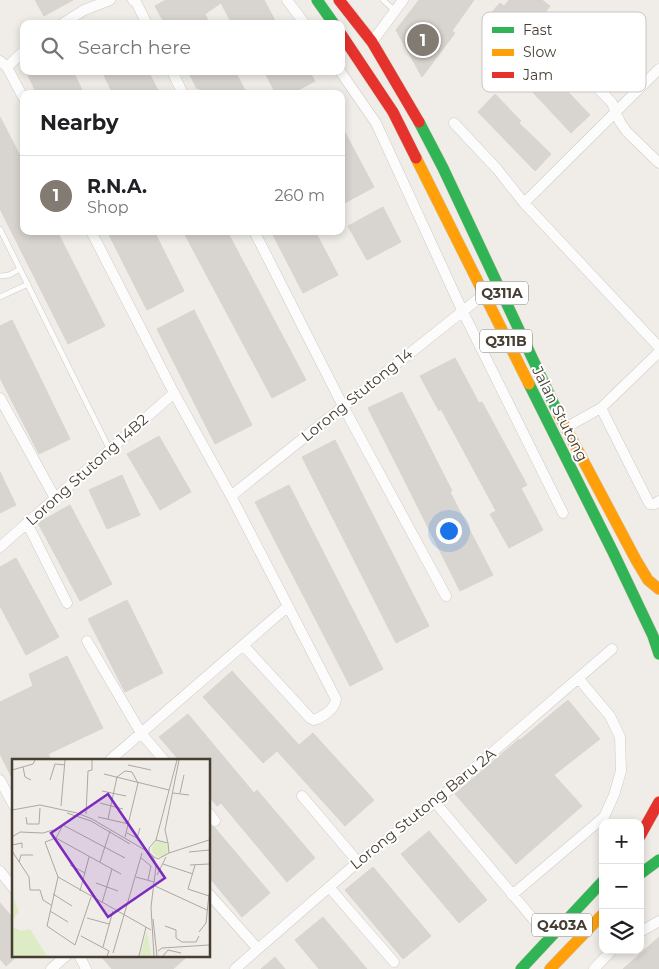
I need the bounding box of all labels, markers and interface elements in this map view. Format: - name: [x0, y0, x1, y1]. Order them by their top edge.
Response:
- legend: [482, 12, 646, 92]
- search box: [20, 20, 345, 75]
- pin: 1: [407, 21, 439, 59]
- text: Fast: [523, 21, 553, 39]
- icon: search: [38, 34, 66, 62]
- text: Search here: [78, 36, 191, 59]
- text: Slow: [523, 43, 557, 61]
- text: Jam: [522, 66, 553, 84]
- text: Nearby: [40, 110, 119, 135]
- text: R.N.A.: [87, 175, 147, 198]
- text: 1: [53, 186, 59, 205]
- text: 260 m: [274, 186, 325, 205]
- text: Shop: [87, 198, 129, 217]
- road number: Q311A: [476, 282, 528, 304]
- road number: Q311B: [480, 330, 532, 352]
- street label: Lorong Stutong 14: [297, 344, 416, 445]
- street label: Jalan Stutong: [528, 362, 593, 465]
- street label: Lorong Stutong 14B2: [22, 410, 152, 529]
- your location: [436, 518, 462, 544]
- street label: Lorong Stutong Baru 2A: [346, 744, 500, 873]
- inset map: [12, 759, 210, 956]
- map controls: [599, 819, 644, 954]
- button: +: [599, 819, 644, 864]
- button: −: [599, 864, 644, 909]
- button: layers: [599, 909, 644, 954]
- road number: Q403A: [532, 914, 592, 936]

